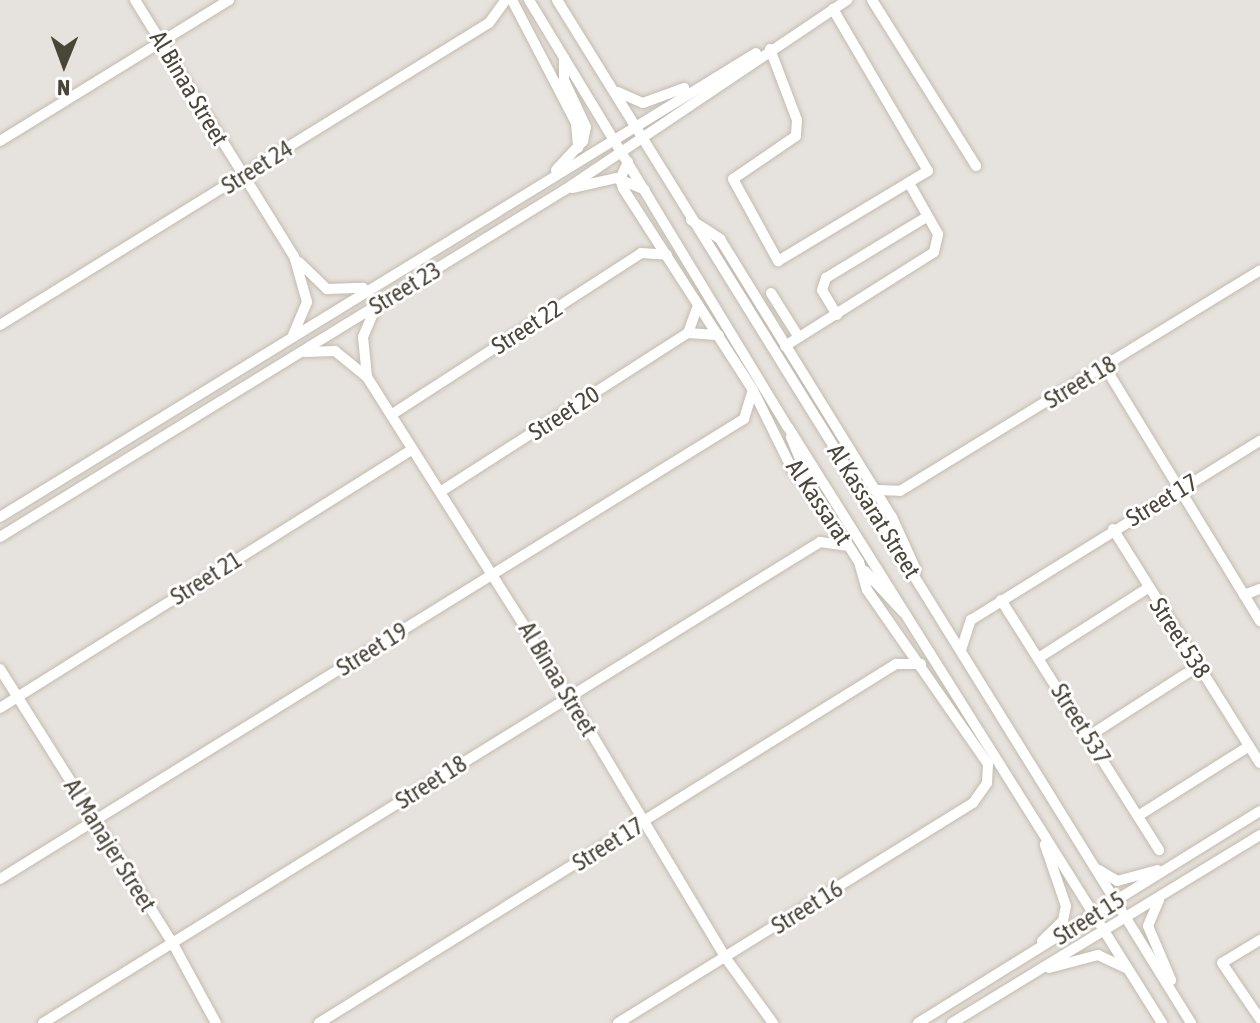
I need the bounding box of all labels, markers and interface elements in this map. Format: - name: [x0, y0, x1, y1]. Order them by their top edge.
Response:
- north arrow: [24, 24, 104, 104]
- street label: Al Binaa Street: [144, 26, 234, 150]
- text: N: [57, 75, 70, 101]
- street label: Street 24: [216, 134, 298, 200]
- street label: Street 23: [364, 255, 446, 321]
- street label: Street 22: [486, 294, 568, 360]
- street label: Street 18: [1039, 349, 1121, 415]
- street label: Street 20: [523, 380, 605, 446]
- street label: Al Kassarat Street: [821, 439, 927, 583]
- street label: Al Kassarat: [780, 454, 858, 550]
- street label: Street 17: [1121, 467, 1203, 533]
- street label: Street 21: [165, 545, 247, 611]
- street label: Street 538: [1143, 593, 1217, 683]
- street label: Street 19: [331, 616, 413, 682]
- street label: Al Binaa Street: [513, 617, 603, 741]
- street label: Street 537: [1045, 678, 1117, 770]
- street label: Street 18: [390, 749, 472, 815]
- street label: Al Manajer Street: [58, 773, 162, 917]
- street label: Street 17: [567, 811, 649, 877]
- street label: Street 16: [766, 874, 848, 940]
- street label: Street 15: [1048, 885, 1130, 951]

